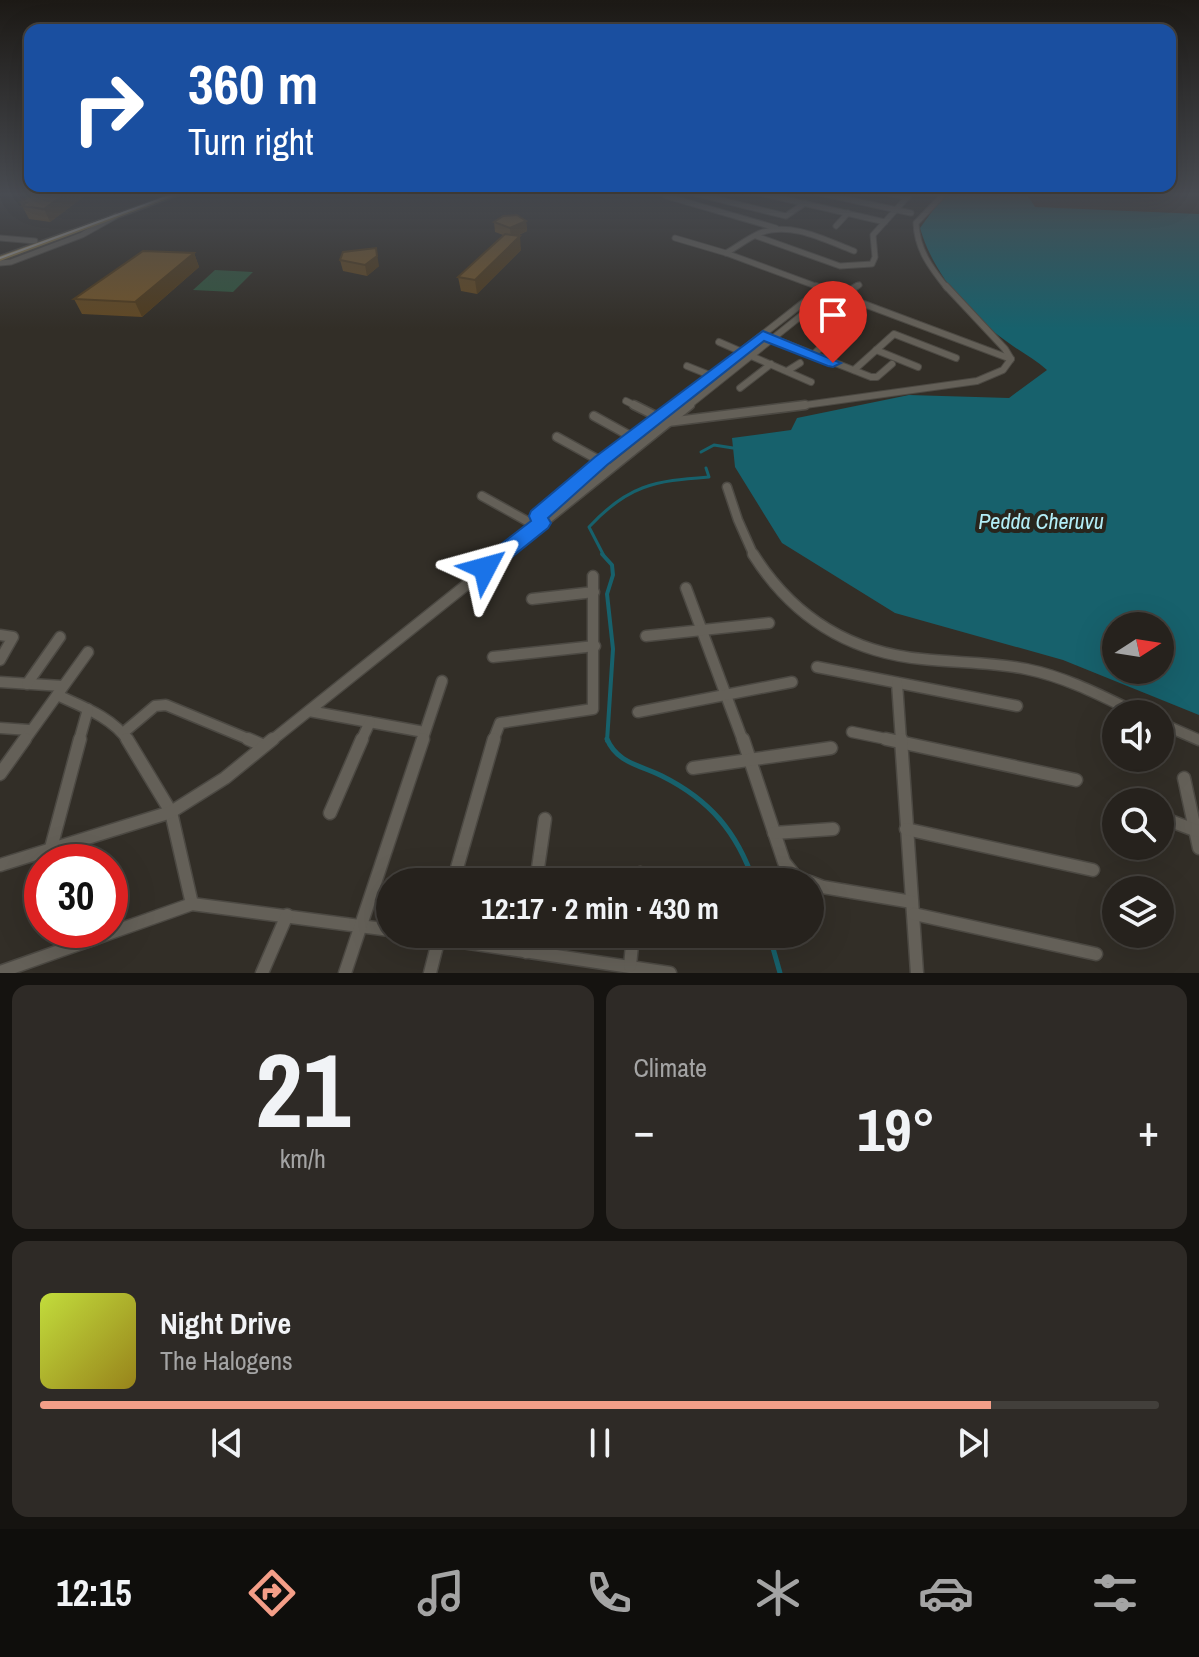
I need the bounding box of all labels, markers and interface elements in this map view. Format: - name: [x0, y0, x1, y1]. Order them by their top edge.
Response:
- text: 360 m: [188, 46, 318, 121]
- icon: right: [56, 56, 160, 160]
- text: Turn right: [188, 118, 313, 166]
- pin: [799, 281, 867, 363]
- icon: arrive: [811, 293, 855, 337]
- water label: Pedda Cheruvu: [978, 506, 1104, 536]
- position arrow: [443, 526, 527, 610]
- north arrow: [1102, 612, 1174, 684]
- map controls: [1102, 612, 1174, 948]
- button: sound: [1102, 700, 1174, 772]
- button: search: [1102, 788, 1174, 860]
- speed limit sign: 30: [24, 844, 128, 948]
- button: layers: [1102, 876, 1174, 948]
- text: 12:17 · 2 min · 430 m: [481, 888, 719, 928]
- text: 21: [255, 1019, 350, 1159]
- text: Climate: [634, 1050, 707, 1085]
- text: 19°: [857, 1089, 936, 1170]
- text: −: [634, 1100, 655, 1160]
- text: +: [1138, 1100, 1159, 1160]
- text: km/h: [280, 1141, 326, 1176]
- text: Night Drive: [160, 1303, 291, 1343]
- text: The Halogens: [160, 1343, 293, 1378]
- icon: previous: [205, 1421, 249, 1465]
- icon: pause: [578, 1421, 622, 1465]
- icon: next: [951, 1421, 995, 1465]
- icon: directions: [244, 1565, 300, 1621]
- icon: music: [413, 1565, 469, 1621]
- icon: phone: [581, 1565, 637, 1621]
- icon: climate: [750, 1565, 806, 1621]
- icon: car: [918, 1565, 974, 1621]
- icon: filters: [1087, 1565, 1143, 1621]
- text: 12:15: [56, 1569, 132, 1617]

